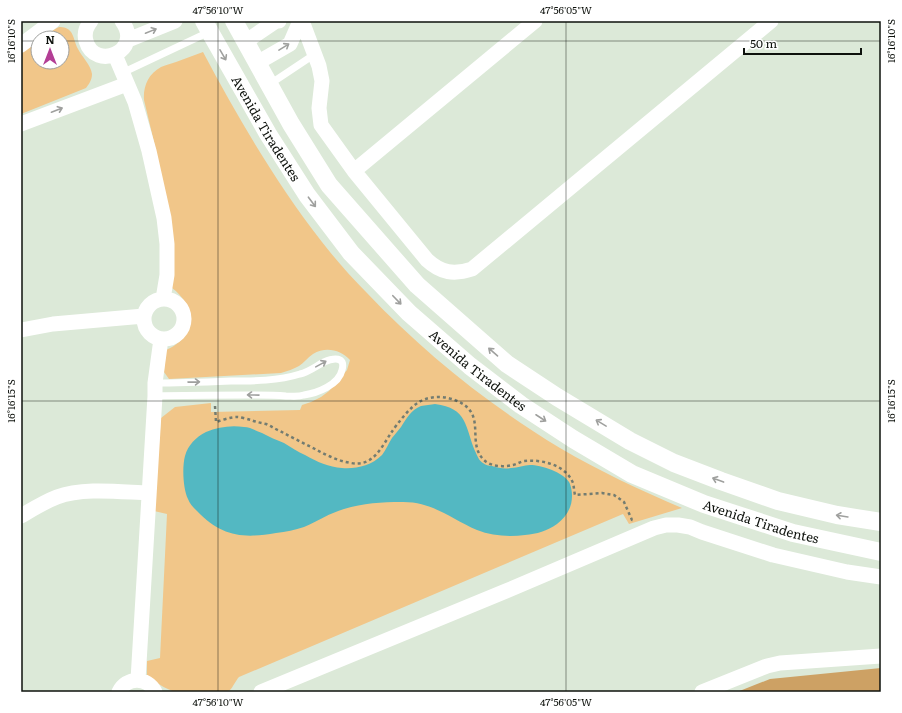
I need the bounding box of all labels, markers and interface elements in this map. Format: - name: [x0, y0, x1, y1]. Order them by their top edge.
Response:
- text: 47°56'10"W: [193, 2, 244, 17]
- text: 47°56'05"W: [540, 2, 592, 17]
- text: 16°16'10"S: [3, 19, 18, 63]
- text: 16°16'10"S: [883, 19, 898, 63]
- one-way arrow: [145, 26, 157, 34]
- north arrow: [30, 30, 70, 70]
- scale bar: [744, 30, 861, 56]
- text: N: [45, 31, 55, 47]
- text: 50 m: [750, 34, 777, 52]
- one-way arrow: [278, 43, 289, 51]
- one-way arrow: [219, 49, 227, 61]
- street label: Avenida Tiradentes: [228, 72, 306, 185]
- one-way arrow: [51, 106, 63, 114]
- one-way arrow: [308, 197, 316, 208]
- one-way arrow: [392, 295, 402, 305]
- street label: Avenida Tiradentes: [425, 325, 530, 415]
- one-way arrow: [488, 347, 498, 356]
- one-way arrow: [315, 360, 327, 367]
- one-way arrow: [187, 378, 200, 386]
- text: 16°16'15"S: [3, 379, 18, 423]
- text: 16°16'15"S: [883, 379, 898, 423]
- one-way arrow: [247, 391, 260, 399]
- one-way arrow: [535, 414, 546, 422]
- one-way arrow: [595, 419, 607, 427]
- one-way arrow: [712, 476, 724, 484]
- street label: Avenida Tiradentes: [701, 494, 821, 547]
- one-way arrow: [836, 512, 849, 520]
- text: 47°56'10"W: [193, 694, 244, 709]
- text: 47°56'05"W: [540, 694, 592, 709]

